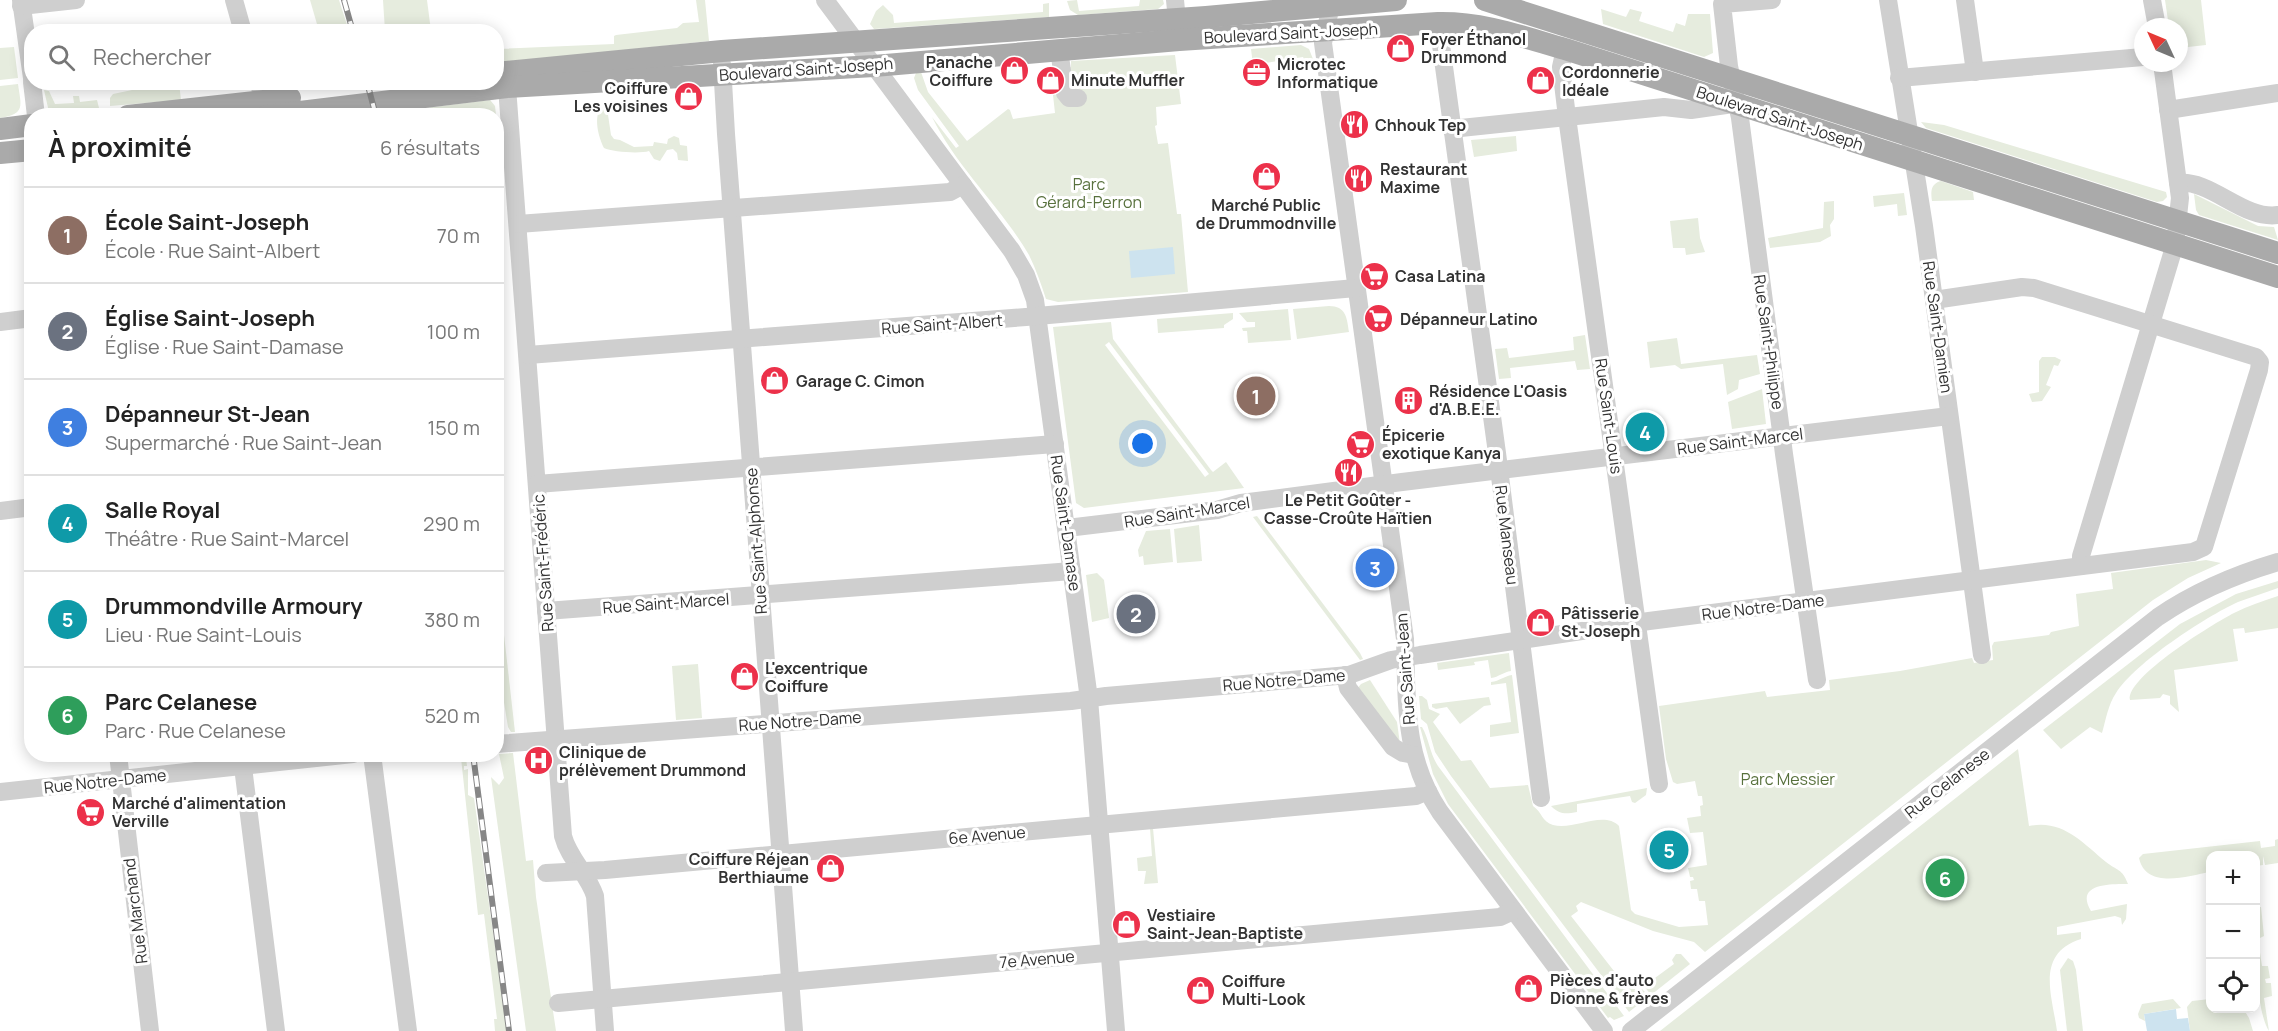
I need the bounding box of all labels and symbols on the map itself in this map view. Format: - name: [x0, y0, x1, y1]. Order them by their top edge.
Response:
- street label: Boulevard Saint-Joseph: [1203, 17, 1379, 49]
- north arrow: [2134, 18, 2188, 72]
- place label: Foyer Éthanol Drummond: [1421, 28, 1526, 68]
- shop icon: Foyer Éthanol Drummond: [1384, 32, 1416, 64]
- place label: Panache Coiffure: [926, 51, 993, 91]
- street label: Boulevard Saint-Joseph: [718, 52, 894, 86]
- place label: Microtec Informatique: [1277, 53, 1378, 93]
- shop icon: Panache Coiffure: [998, 55, 1030, 87]
- office icon: Microtec Informatique: [1240, 57, 1272, 89]
- place label: Cordonnerie Idéale: [1562, 61, 1660, 101]
- shop icon: Minute Muffler: [1034, 64, 1066, 96]
- shop icon: Cordonnerie Idéale: [1525, 65, 1557, 97]
- place label: Minute Muffler: [1071, 69, 1185, 91]
- place label: Coiffure Les voisines: [574, 77, 668, 117]
- shop icon: Coiffure Les voisines: [673, 81, 705, 113]
- street label: Boulevard Saint-Joseph: [1694, 81, 1866, 155]
- restaurant icon: Chhouk Tep: [1338, 109, 1370, 141]
- place label: Chhouk Tep: [1375, 114, 1466, 136]
- place label: Restaurant Maxime: [1380, 158, 1467, 198]
- shop icon: Marché Public de Drummodnville: [1250, 161, 1282, 193]
- restaurant icon: Restaurant Maxime: [1343, 162, 1375, 194]
- park label: Parc Gérard-Perron: [1036, 173, 1142, 213]
- place label: Marché Public de Drummodnville: [1196, 194, 1337, 234]
- supermarket icon: Casa Latina: [1358, 260, 1390, 292]
- street label: Rue Saint-Damien: [1918, 260, 1958, 394]
- place label: Casa Latina: [1395, 265, 1486, 287]
- street label: Rue Saint-Philippe: [1749, 273, 1789, 411]
- supermarket icon: Dépanneur Latino: [1363, 303, 1395, 335]
- place label: Dépanneur Latino: [1400, 308, 1538, 330]
- street label: Rue Saint-Albert: [880, 309, 1004, 339]
- street label: Rue Saint-Louis: [1590, 357, 1628, 475]
- shop icon: Garage C. Cimon: [759, 365, 791, 397]
- place label: Garage C. Cimon: [796, 370, 925, 392]
- pin: 1: [1236, 374, 1276, 418]
- place label: Résidence L'Oasis d'A.B.E.E.: [1429, 380, 1567, 420]
- building icon: Résidence L'Oasis d'A.B.E.E.: [1392, 384, 1424, 416]
- pin: 4: [1626, 410, 1664, 454]
- street label: Rue Saint-Marcel: [1676, 422, 1804, 460]
- place label: Épicerie exotique Kanya: [1382, 424, 1501, 464]
- supermarket icon: Épicerie exotique Kanya: [1345, 428, 1377, 460]
- your location: [1128, 429, 1157, 458]
- street label: Rue Saint-Damase: [1046, 454, 1086, 592]
- restaurant icon: Le Petit Goûter - Casse-Croûte Haïtien: [1332, 456, 1364, 488]
- street label: Rue Saint-Alphonse: [740, 467, 772, 615]
- street label: Rue Manseau: [1490, 484, 1524, 586]
- place label: Le Petit Goûter - Casse-Croûte Haïtien: [1264, 489, 1432, 529]
- street label: Rue Saint-Marcel: [1123, 491, 1251, 533]
- street label: Rue Saint-Frédéric: [527, 493, 559, 632]
- pin: 3: [1356, 546, 1394, 590]
- street label: Rue Saint-Marcel: [602, 588, 730, 618]
- street label: Rue Notre-Dame: [1701, 589, 1825, 625]
- pin: 2: [1116, 592, 1156, 636]
- place label: Pâtisserie St-Joseph: [1561, 602, 1640, 642]
- shop icon: Pâtisserie St-Joseph: [1524, 606, 1556, 638]
- street label: Rue Saint-Jean: [1390, 612, 1420, 726]
- place label: L'excentrique Coiffure: [765, 657, 868, 697]
- shop icon: L'excentrique Coiffure: [728, 661, 760, 693]
- street label: Rue Notre-Dame: [1222, 664, 1346, 696]
- street label: Rue Notre-Dame: [738, 706, 862, 736]
- place label: Clinique de prélèvement Drummond: [559, 741, 746, 781]
- street label: Rue Celanese: [1900, 743, 1994, 823]
- hospital icon: Clinique de prélèvement Drummond: [522, 745, 554, 777]
- street label: Rue Notre-Dame: [43, 764, 167, 798]
- park label: Parc Messier: [1741, 768, 1835, 790]
- place label: Marché d'alimentation Verville: [112, 792, 286, 832]
- supermarket icon: Marché d'alimentation Verville: [75, 796, 107, 828]
- street label: 6e Avenue: [948, 821, 1026, 849]
- pin: 5: [1650, 828, 1688, 872]
- place label: Coiffure Réjean Berthiaume: [689, 848, 809, 888]
- shop icon: Coiffure Réjean Berthiaume: [814, 852, 846, 884]
- pin: 6: [1926, 856, 1964, 900]
- street label: Rue Marchand: [118, 857, 152, 965]
- place label: Vestiaire Saint-Jean-Baptiste: [1147, 904, 1304, 944]
- shop icon: Vestiaire Saint-Jean-Baptiste: [1110, 908, 1142, 940]
- street label: 7e Avenue: [999, 945, 1075, 973]
- place label: Pièces d'auto Dionne & frères: [1550, 969, 1669, 1009]
- place label: Coiffure Multi-Look: [1222, 970, 1306, 1010]
- shop icon: Pièces d'auto Dionne & frères: [1513, 973, 1545, 1005]
- shop icon: Coiffure Multi-Look: [1185, 974, 1217, 1006]

